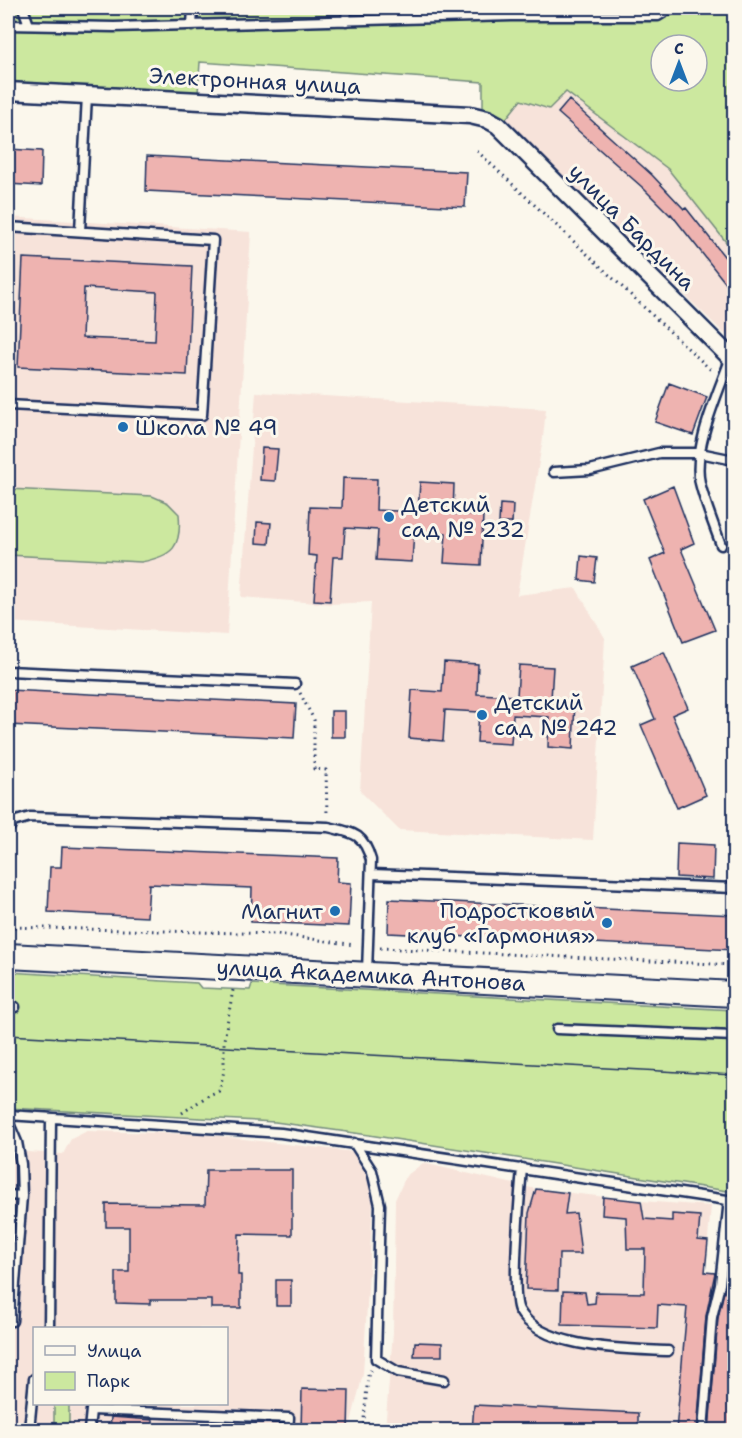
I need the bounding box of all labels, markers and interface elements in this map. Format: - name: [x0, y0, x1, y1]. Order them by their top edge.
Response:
- north arrow: [649, 33, 709, 93]
- text: С: [674, 38, 684, 59]
- street label: Электронная улица: [148, 61, 362, 101]
- street label: улица Бардина: [562, 157, 702, 297]
- place label: Школа № 49: [135, 413, 278, 442]
- marker: Школа № 49: [116, 420, 130, 434]
- place label: Детский сад № 232: [401, 490, 525, 544]
- marker: Детский сад № 232: [382, 510, 396, 524]
- place label: Детский сад № 242: [494, 688, 618, 742]
- marker: Детский сад № 242: [475, 708, 489, 722]
- place label: Подростковый клуб «Гармония»: [407, 896, 595, 950]
- place label: Магнит: [241, 897, 324, 926]
- marker: Магнит: [328, 904, 342, 918]
- marker: Подростковый клуб «Гармония»: [600, 916, 614, 930]
- street label: улица Академика Антонова: [216, 952, 527, 998]
- legend: [33, 1327, 228, 1405]
- text: Улица: [87, 1339, 141, 1363]
- text: Парк: [87, 1369, 130, 1393]

